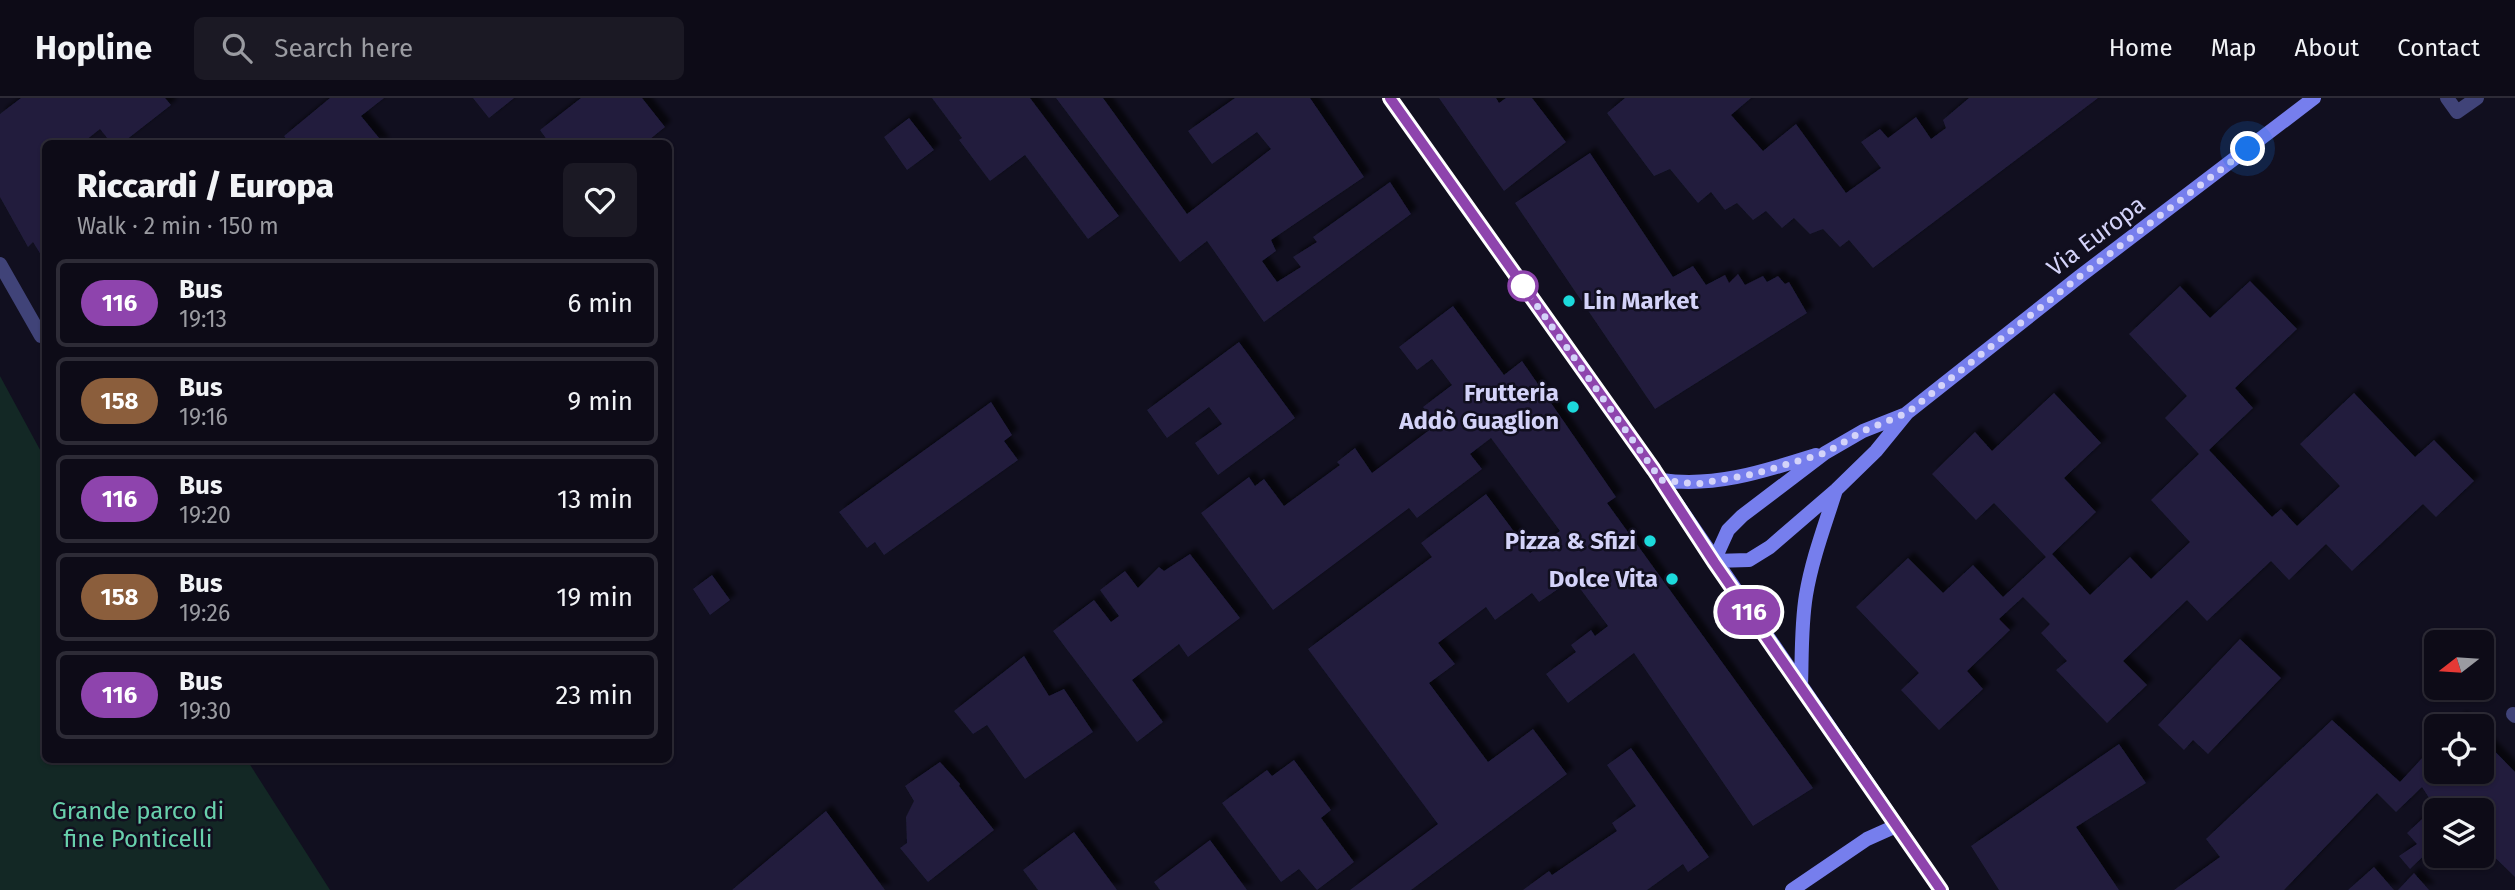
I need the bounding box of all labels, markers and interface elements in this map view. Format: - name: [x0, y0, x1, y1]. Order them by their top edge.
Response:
- search box: [194, 17, 684, 80]
- text: Hopline: [35, 28, 152, 68]
- icon: search: [218, 29, 256, 67]
- text: Search here: [274, 33, 413, 64]
- text: Home: [2109, 34, 2173, 62]
- text: Map: [2211, 34, 2257, 62]
- text: About: [2295, 34, 2359, 62]
- text: Contact: [2397, 34, 2480, 62]
- your location: [2230, 131, 2265, 166]
- button: heart: [563, 163, 637, 237]
- text: Riccardi / Europa: [77, 166, 334, 206]
- street label: Via Europa: [2041, 190, 2151, 282]
- text: Walk · 2 min · 150 m: [77, 212, 279, 240]
- unlabelled marker: [1508, 271, 1538, 301]
- text: Bus: [179, 274, 222, 305]
- place label: Lin Market: [1583, 287, 1699, 315]
- text: 6 min: [567, 288, 633, 319]
- text: 116: [102, 289, 137, 317]
- marker: Lin Market: [1561, 293, 1577, 309]
- text: 19:13: [179, 305, 227, 333]
- text: Bus: [179, 372, 222, 403]
- place label: Frutteria Addò Guaglion: [1398, 379, 1559, 435]
- text: 9 min: [568, 386, 633, 417]
- text: 158: [101, 387, 138, 415]
- marker: Frutteria Addò Guaglion: [1565, 399, 1581, 415]
- text: 19:16: [179, 403, 228, 431]
- text: Bus: [179, 470, 222, 501]
- text: 13 min: [557, 484, 633, 515]
- text: 116: [102, 485, 137, 513]
- text: 19:20: [179, 501, 231, 529]
- place label: Pizza & Sfizi: [1505, 527, 1636, 555]
- marker: Pizza & Sfizi: [1642, 533, 1658, 549]
- place label: Dolce Vita: [1549, 565, 1658, 593]
- text: Bus: [179, 568, 222, 599]
- marker: Dolce Vita: [1664, 571, 1680, 587]
- text: 19 min: [556, 582, 633, 613]
- text: 158: [101, 583, 138, 611]
- line badge: 116: [1709, 589, 1789, 635]
- text: 116: [1731, 598, 1767, 626]
- text: 19:26: [179, 599, 230, 627]
- north arrow: [2424, 630, 2494, 700]
- map controls: [2424, 630, 2494, 868]
- text: Bus: [179, 666, 222, 697]
- text: 23 min: [556, 680, 633, 711]
- text: 116: [102, 681, 137, 709]
- text: 19:30: [179, 697, 231, 725]
- button: locate: [2424, 714, 2494, 784]
- park label: Grande parco di fine Ponticelli: [52, 797, 224, 853]
- button: layers: [2424, 798, 2494, 868]

